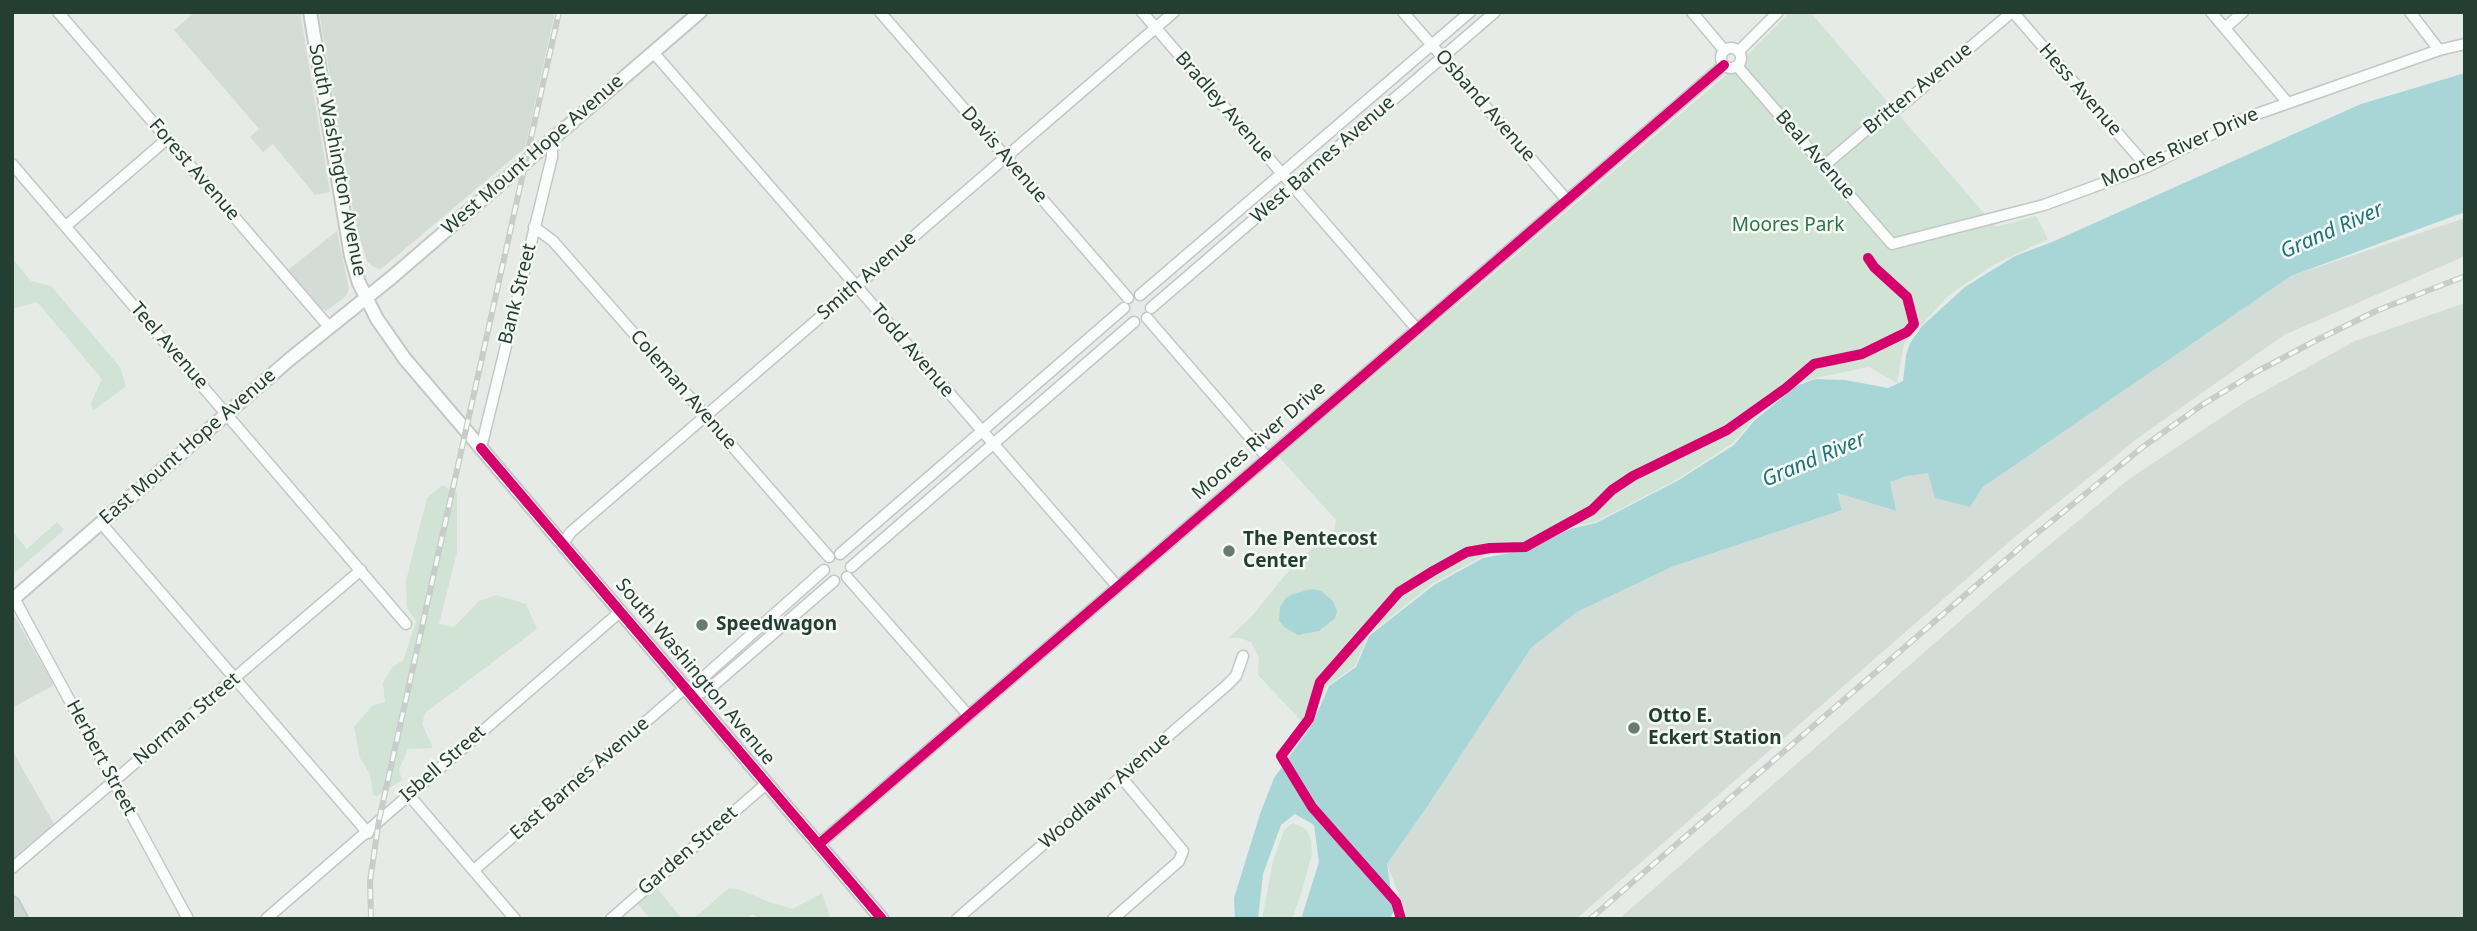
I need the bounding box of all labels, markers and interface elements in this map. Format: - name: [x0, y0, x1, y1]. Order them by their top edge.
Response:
- street label: Britten Avenue: [1859, 38, 1977, 140]
- street label: Hess Avenue: [2034, 39, 2126, 141]
- street label: South Washington Avenue: [303, 42, 371, 278]
- street label: Osband Avenue: [1430, 45, 1540, 167]
- street label: Bradley Avenue: [1170, 47, 1278, 167]
- street label: West Mount Hope Avenue: [438, 70, 628, 240]
- street label: West Barnes Avenue: [1246, 91, 1400, 229]
- street label: Davis Avenue: [956, 102, 1052, 208]
- street label: Moores River Drive: [2098, 103, 2262, 193]
- street label: Beal Avenue: [1770, 106, 1860, 204]
- street label: Forest Avenue: [144, 115, 244, 225]
- water label: Grand River: [2277, 197, 2387, 265]
- park label: Moores Park: [1732, 215, 1844, 237]
- street label: Smith Avenue: [813, 227, 921, 325]
- street label: Bank Street: [494, 241, 542, 347]
- street label: Teel Avenue: [125, 298, 213, 394]
- street label: Todd Avenue: [865, 300, 959, 402]
- street label: Coleman Avenue: [625, 326, 741, 454]
- street label: East Mount Hope Avenue: [95, 364, 281, 530]
- street label: Moores River Drive: [1188, 377, 1330, 505]
- water label: Grand River: [1758, 427, 1870, 493]
- place label: The Pentecost Center: [1243, 529, 1377, 573]
- marker: The Pentecost Center: [1221, 543, 1237, 559]
- street label: South Washington Avenue: [610, 574, 780, 770]
- place label: Speedwagon: [716, 614, 837, 636]
- marker: Speedwagon: [694, 617, 710, 633]
- street label: Norman Street: [129, 668, 245, 770]
- street label: Herbert Street: [61, 696, 141, 820]
- place label: Otto E. Eckert Station: [1648, 706, 1781, 750]
- street label: East Barnes Avenue: [506, 713, 654, 845]
- marker: Otto E. Eckert Station: [1626, 720, 1642, 736]
- street label: Isbell Street: [396, 721, 490, 807]
- street label: Woodlawn Avenue: [1035, 728, 1175, 854]
- street label: Garden Street: [634, 802, 742, 900]

